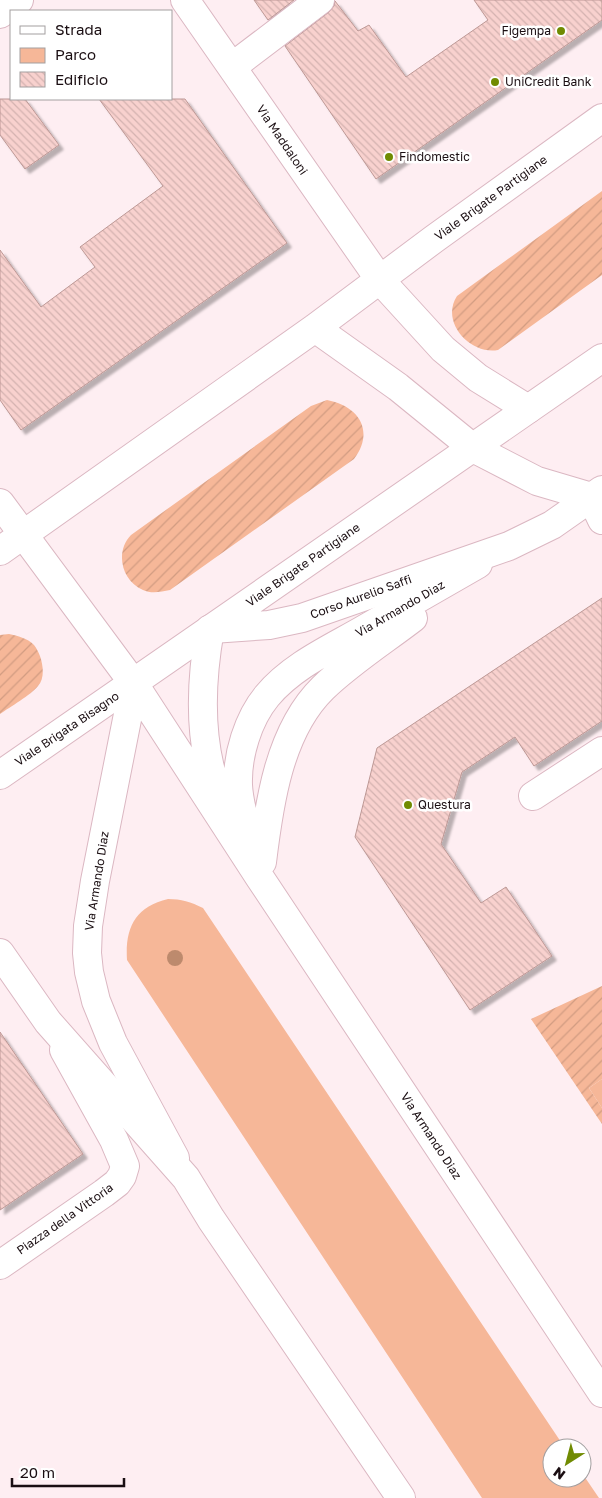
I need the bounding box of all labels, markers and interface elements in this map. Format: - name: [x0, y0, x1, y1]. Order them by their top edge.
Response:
- legend: [10, 10, 172, 100]
- text: Strada: [55, 20, 102, 38]
- place label: Figempa: [502, 23, 551, 38]
- marker: Figempa: [555, 25, 567, 37]
- text: Parco: [55, 45, 96, 63]
- text: Edificio: [55, 70, 108, 88]
- place label: UniCredit Bank: [505, 74, 592, 89]
- marker: UniCredit Bank: [489, 76, 501, 88]
- street label: Via Maddaloni: [253, 102, 311, 178]
- place label: Findomestic: [399, 149, 470, 164]
- marker: Findomestic: [383, 151, 395, 163]
- street label: Viale Brigate Partigiane: [431, 152, 550, 244]
- street label: Viale Brigate Partigiane: [243, 520, 363, 610]
- street label: Corso Aurelio Saffi: [308, 571, 414, 622]
- street label: Via Armando Diaz: [352, 577, 447, 640]
- street label: Viale Brigata Bisagno: [12, 688, 122, 769]
- place label: Questura: [418, 797, 471, 812]
- marker: Questura: [402, 799, 414, 811]
- street label: Via Armando Diaz: [81, 830, 112, 932]
- street label: Via Armando Diaz: [398, 1089, 465, 1182]
- street label: Piazza della Vittoria: [14, 1180, 116, 1258]
- north arrow: [542, 1438, 592, 1488]
- scale bar: [12, 1456, 125, 1488]
- text: 20 m: [20, 1463, 55, 1481]
- text: N: [550, 1464, 568, 1484]

